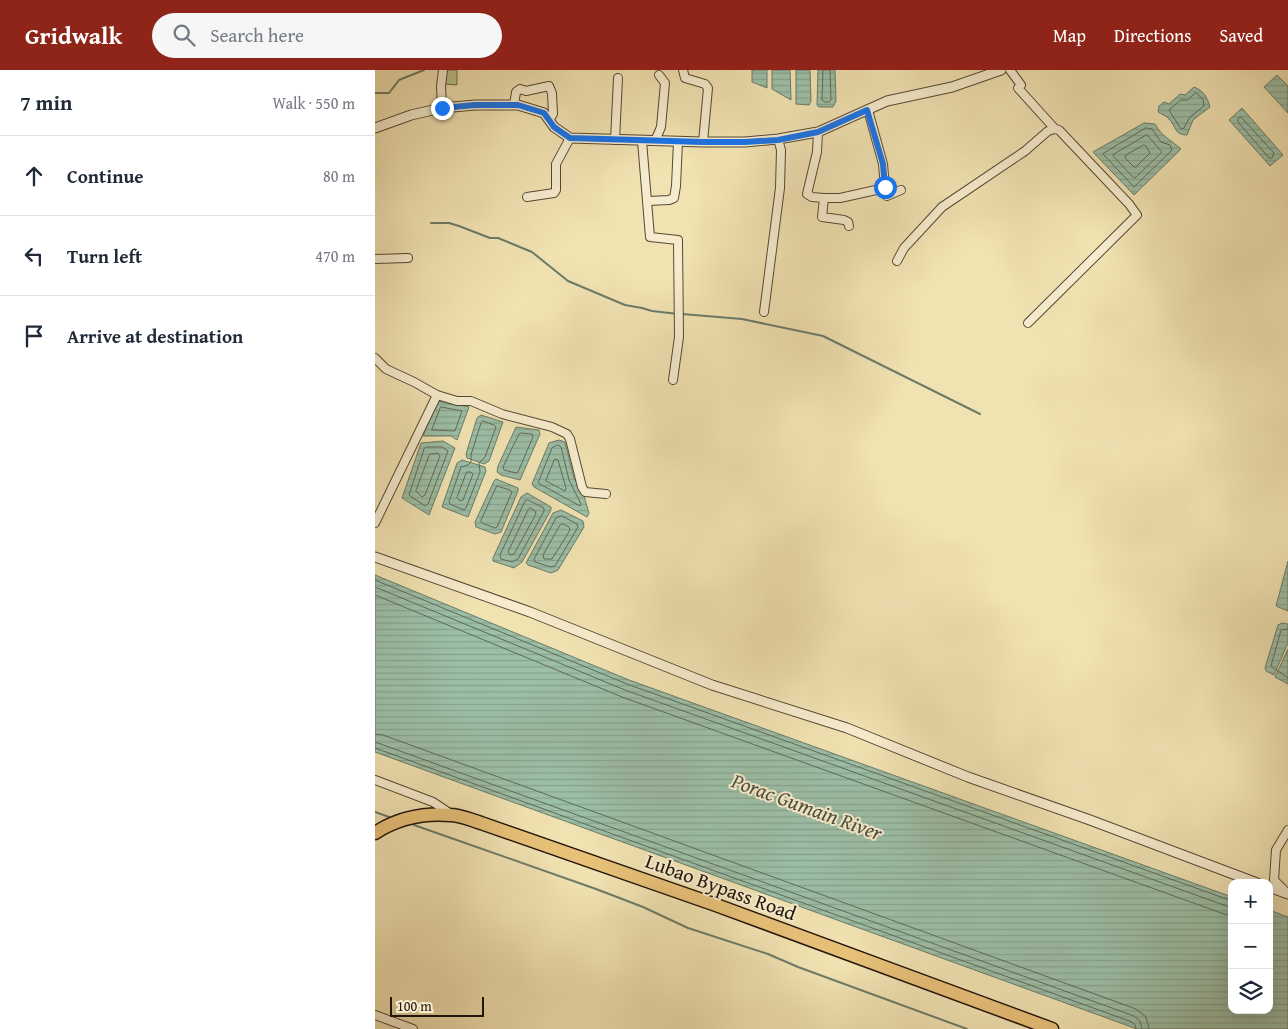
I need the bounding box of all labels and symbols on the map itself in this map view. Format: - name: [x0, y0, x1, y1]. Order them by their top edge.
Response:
- route end: [431, 97, 454, 120]
- route start: [874, 176, 897, 199]
- water label: Porac Gumain River: [727, 765, 888, 849]
- street label: Lubao Bypass Road: [642, 846, 801, 927]
- scale bar: [390, 994, 484, 1017]

